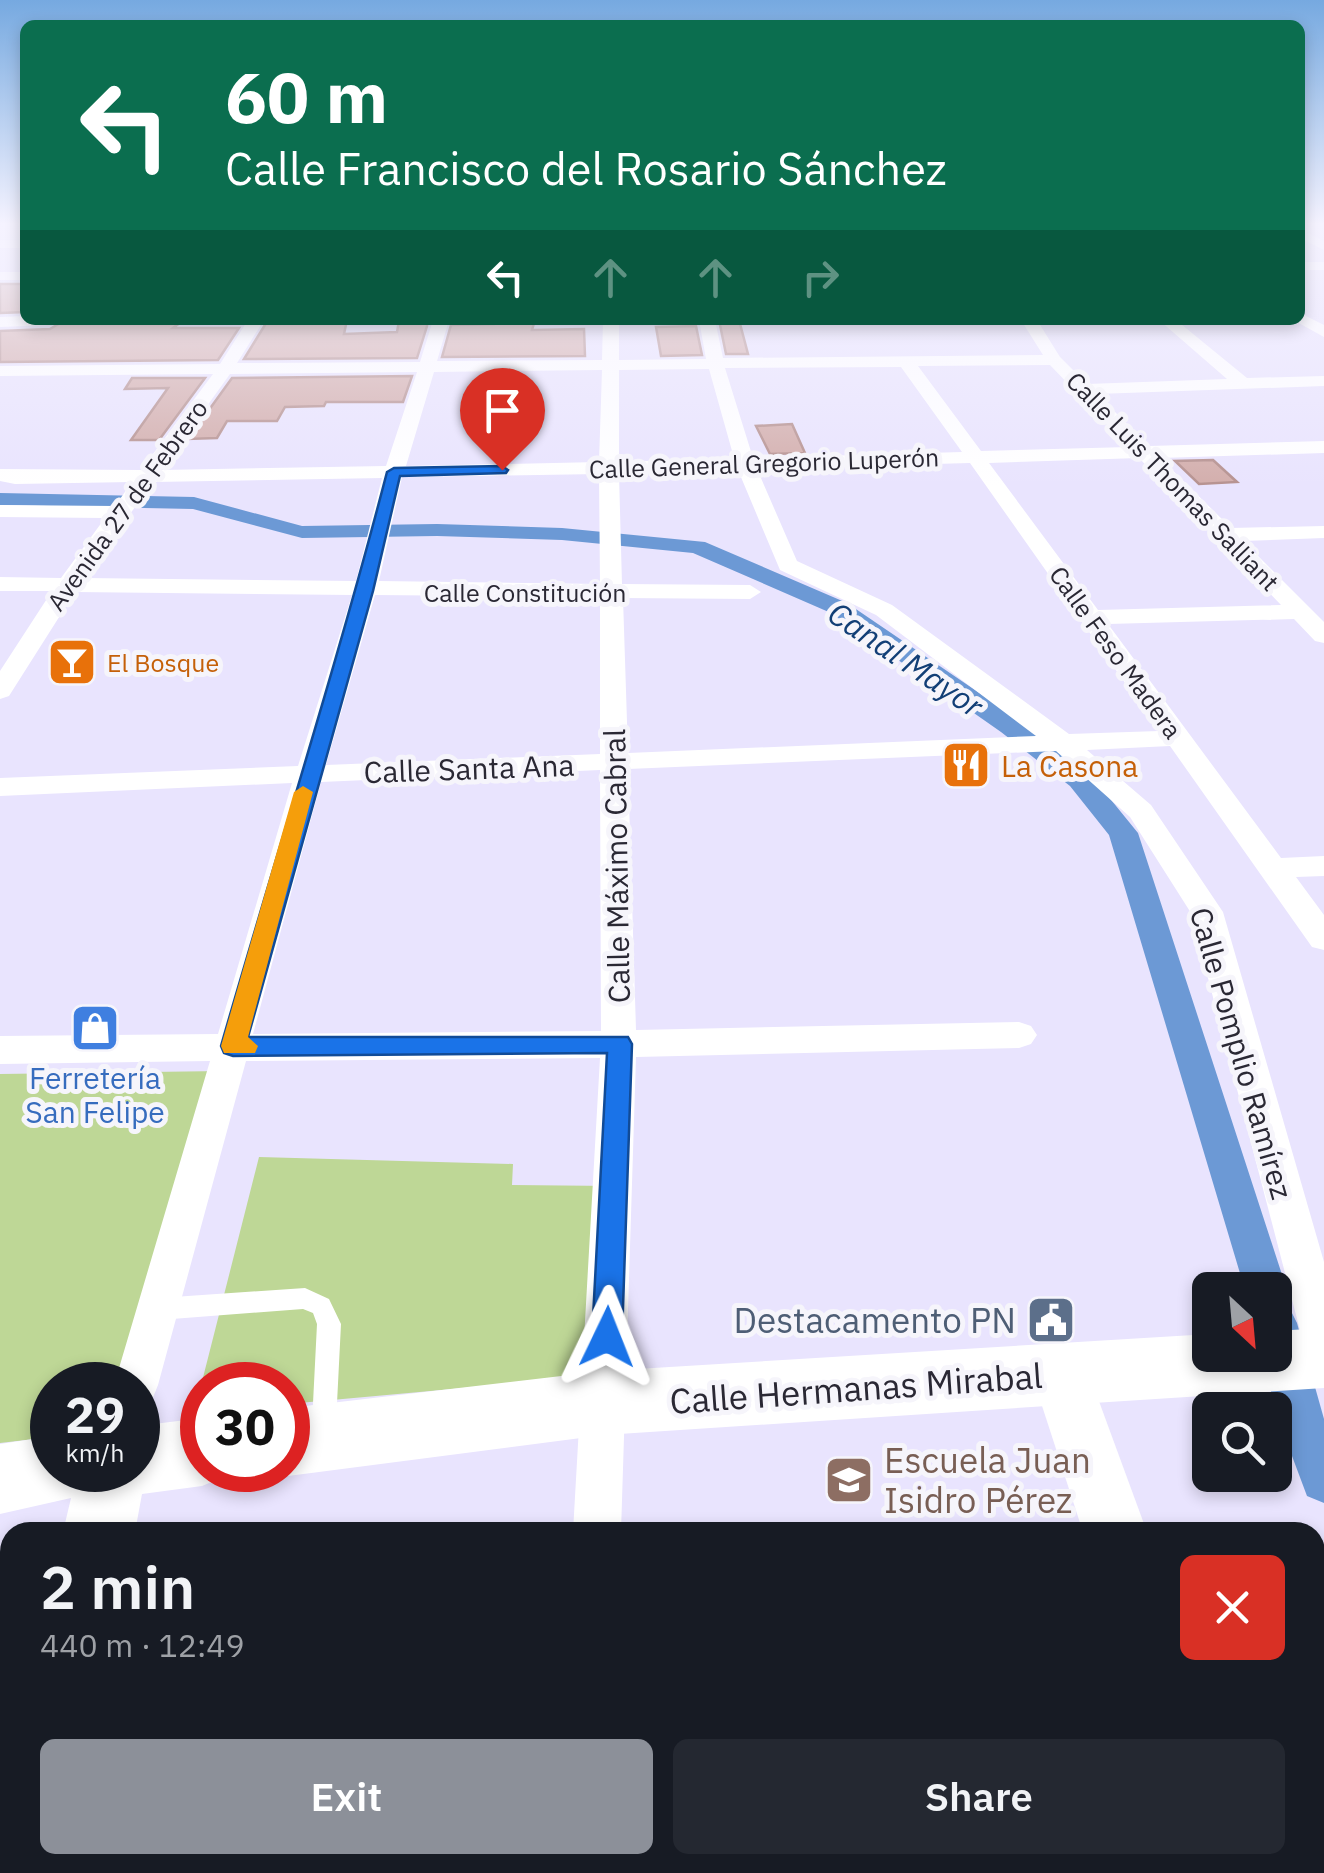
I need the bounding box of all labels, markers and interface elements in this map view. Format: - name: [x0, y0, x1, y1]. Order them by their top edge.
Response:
- text: 60 m: [225, 51, 388, 142]
- icon: left: [60, 60, 190, 190]
- text: Calle Francisco del Rosario Sánchez: [225, 139, 947, 197]
- icon: left: [478, 250, 533, 305]
- icon: ahead: [583, 250, 638, 305]
- icon: ahead: [688, 250, 743, 305]
- icon: right: [793, 250, 848, 305]
- street label: Calle Luis Thomas Salliant: [1060, 364, 1286, 598]
- pin: [460, 368, 545, 471]
- icon: arrive: [475, 383, 530, 438]
- street label: Avenida 27 de Febrero: [39, 393, 215, 617]
- street label: Calle General Gregorio Luperón: [588, 440, 940, 486]
- street label: Calle Feso Madera: [1042, 559, 1190, 745]
- street label: Calle Constitución: [424, 576, 626, 609]
- water label: Canal Mayor: [820, 592, 993, 727]
- bar icon: El Bosque: [46, 636, 98, 688]
- place label: El Bosque: [107, 646, 219, 679]
- street label: Calle Máximo Cabral: [594, 728, 638, 1004]
- restaurant icon: La Casona: [940, 739, 992, 791]
- street label: Calle Santa Ana: [363, 745, 575, 791]
- place label: La Casona: [1001, 746, 1138, 785]
- street label: Calle Pomplio Ramírez: [1182, 903, 1302, 1203]
- shop icon: Ferretería San Felipe: [69, 1002, 121, 1054]
- place label: Ferretería San Felipe: [25, 1058, 165, 1131]
- north arrow: [1192, 1272, 1292, 1372]
- map controls: [1192, 1272, 1292, 1492]
- position arrow: [555, 1285, 659, 1389]
- public building icon: Destacamento PN: [1025, 1294, 1077, 1346]
- place label: Destacamento PN: [734, 1297, 1016, 1343]
- street label: Calle Hermanas Mirabal: [668, 1352, 1044, 1424]
- speed limit sign: 30: [180, 1362, 310, 1492]
- text: 29: [65, 1382, 125, 1447]
- button: search: [1192, 1392, 1292, 1492]
- text: km/h: [66, 1436, 124, 1469]
- place label: Escuela Juan Isidro Pérez: [884, 1437, 1091, 1523]
- school or university icon: Escuela Juan Isidro Pérez: [823, 1454, 875, 1506]
- text: 2 min: [40, 1547, 195, 1626]
- button: close: [1180, 1555, 1285, 1660]
- text: 440 m · 12:49: [40, 1624, 245, 1666]
- button: Exit: [40, 1739, 653, 1854]
- button: Share: [673, 1739, 1285, 1854]

